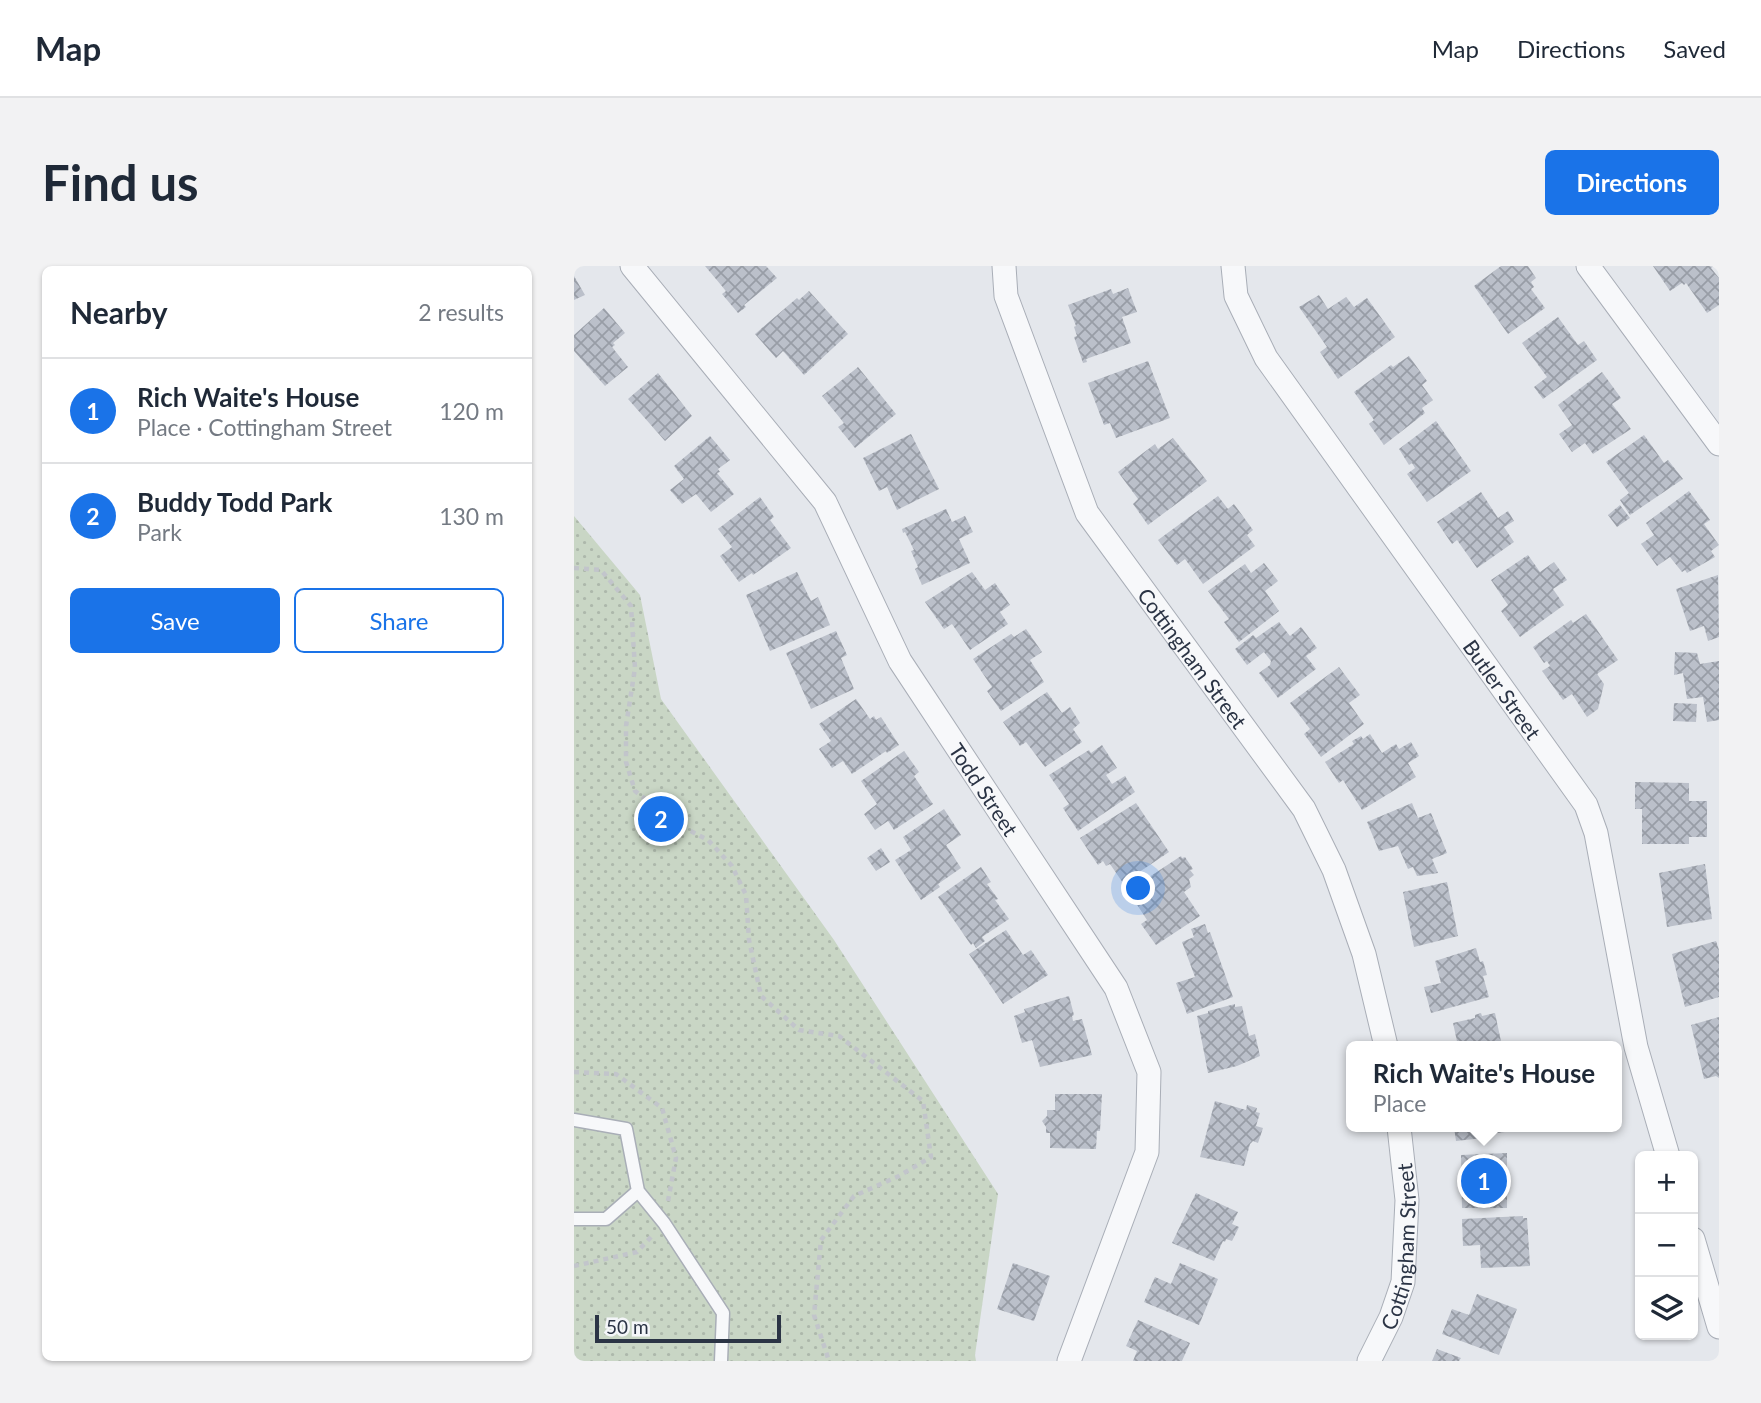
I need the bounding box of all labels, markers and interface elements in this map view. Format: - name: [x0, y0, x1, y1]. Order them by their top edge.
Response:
- text: Map: [35, 28, 101, 68]
- text: Map: [1432, 34, 1479, 63]
- text: Directions: [1517, 34, 1625, 63]
- text: Saved: [1663, 34, 1726, 63]
- button: Directions: [1545, 150, 1719, 215]
- text: Find us: [42, 153, 199, 211]
- text: Nearby: [70, 294, 168, 330]
- text: 2 results: [418, 298, 504, 326]
- text: Rich Waite's House: [137, 381, 359, 413]
- text: 1: [86, 397, 100, 425]
- text: 120 m: [439, 397, 504, 425]
- text: Place · Cottingham Street: [137, 413, 392, 441]
- text: Buddy Todd Park: [137, 486, 332, 518]
- text: 2: [86, 502, 100, 530]
- text: 130 m: [439, 502, 504, 530]
- text: Park: [137, 518, 182, 546]
- street label: Cottingham Street: [1133, 583, 1253, 733]
- button: Save: [70, 588, 280, 653]
- button: Share: [294, 588, 504, 653]
- street label: Butler Street: [1459, 634, 1547, 744]
- street label: Todd Street: [945, 738, 1024, 840]
- pin: 2: [638, 793, 684, 845]
- your location: [1121, 871, 1155, 905]
- popup: [1346, 1041, 1622, 1132]
- text: Rich Waite's House: [1373, 1057, 1595, 1089]
- text: Place: [1373, 1089, 1426, 1117]
- map controls: [1635, 1151, 1698, 1340]
- button: +: [1635, 1151, 1698, 1214]
- pin: 1: [1461, 1155, 1507, 1207]
- street label: Cottingham Street: [1374, 1162, 1419, 1333]
- button: −: [1635, 1214, 1698, 1277]
- button: layers: [1635, 1277, 1698, 1340]
- scale bar: [595, 1312, 780, 1344]
- text: 50 m: [606, 1315, 649, 1338]

